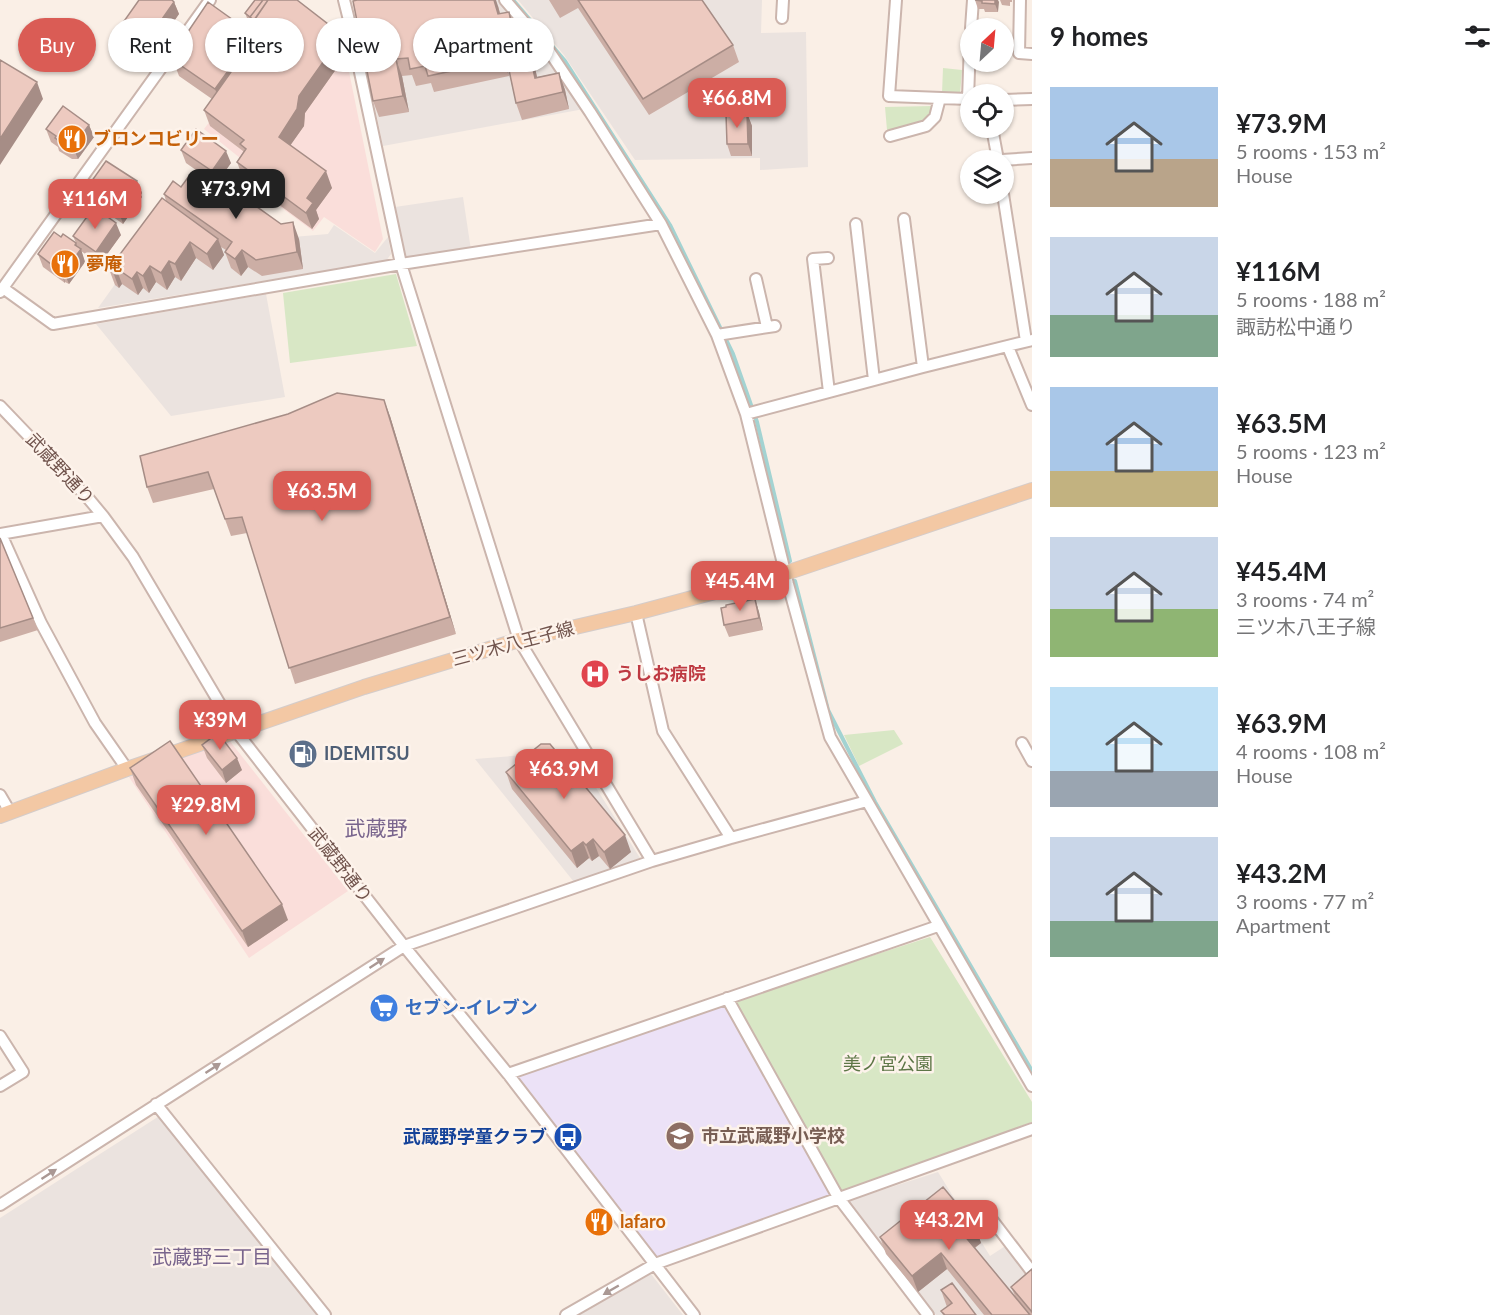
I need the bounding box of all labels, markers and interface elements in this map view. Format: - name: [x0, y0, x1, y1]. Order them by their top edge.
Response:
- chip: Buy: [18, 18, 96, 72]
- chip: Rent: [108, 18, 193, 72]
- chip: Filters: [205, 18, 304, 72]
- chip: New: [316, 18, 401, 72]
- chip: Apartment: [413, 18, 554, 72]
- north arrow: [960, 18, 1014, 72]
- map controls: [960, 18, 1014, 204]
- text: 9 homes: [1050, 20, 1148, 52]
- icon: filters: [1461, 20, 1494, 53]
- pin: ¥66.8M: [688, 78, 786, 129]
- button: locate: [960, 84, 1014, 138]
- text: ¥66.8M: [702, 85, 772, 109]
- text: ¥73.9M: [1236, 107, 1327, 139]
- icon: home: [1098, 111, 1170, 183]
- restaurant icon: ブロンコビリー: [56, 123, 88, 155]
- place label: ブロンコビリー: [93, 127, 219, 149]
- text: 5 rooms · 153 m²: [1236, 139, 1386, 163]
- button: layers: [960, 150, 1014, 204]
- text: House: [1236, 163, 1293, 187]
- pin: ¥73.9M: [187, 169, 285, 220]
- text: ¥73.9M: [201, 176, 271, 200]
- pin: ¥116M: [53, 179, 137, 230]
- text: ¥116M: [62, 186, 128, 210]
- restaurant icon: 夢庵: [49, 248, 81, 280]
- place label: 夢庵: [86, 252, 122, 274]
- text: ¥116M: [1236, 255, 1321, 287]
- icon: home: [1098, 261, 1170, 333]
- text: 5 rooms · 188 m²: [1236, 287, 1386, 311]
- text: 諏訪松中通り: [1236, 314, 1356, 338]
- text: ¥63.5M: [1236, 407, 1327, 439]
- icon: home: [1098, 411, 1170, 483]
- street label: 武蔵野通り: [22, 428, 99, 509]
- text: 5 rooms · 123 m²: [1236, 439, 1386, 463]
- text: House: [1236, 463, 1293, 487]
- pin: ¥63.5M: [273, 471, 371, 522]
- text: ¥63.5M: [287, 478, 357, 502]
- text: ¥45.4M: [1236, 555, 1327, 587]
- pin: ¥45.4M: [691, 561, 789, 612]
- icon: home: [1098, 561, 1170, 633]
- text: ¥45.4M: [705, 568, 775, 592]
- text: 3 rooms · 74 m²: [1236, 587, 1374, 611]
- text: 三ツ木八王子線: [1236, 614, 1376, 638]
- street label: 三ツ木八王子線: [449, 616, 576, 670]
- hospital icon: うしお病院: [579, 658, 611, 690]
- place label: うしお病院: [616, 662, 706, 684]
- pin: ¥39M: [184, 700, 256, 751]
- text: ¥39M: [193, 707, 247, 731]
- text: ¥63.9M: [1236, 707, 1327, 739]
- icon: home: [1098, 711, 1170, 783]
- fuel station icon: IDEMITSU: [287, 738, 319, 770]
- text: 4 rooms · 108 m²: [1236, 739, 1386, 763]
- place label: IDEMITSU: [324, 742, 410, 764]
- pin: ¥63.9M: [515, 749, 613, 800]
- text: ¥63.9M: [529, 756, 599, 780]
- text: House: [1236, 763, 1293, 787]
- pin: ¥29.8M: [157, 785, 255, 836]
- text: ¥29.8M: [171, 792, 241, 816]
- district label: 武蔵野: [345, 815, 408, 840]
- street label: 武蔵野通り: [304, 822, 377, 907]
- text: ¥43.2M: [1236, 857, 1327, 889]
- icon: home: [1098, 861, 1170, 933]
- text: 3 rooms · 77 m²: [1236, 889, 1374, 913]
- text: Apartment: [1236, 913, 1330, 937]
- one-way arrow: [369, 957, 385, 968]
- supermarket icon: セブン-イレブン: [368, 992, 400, 1024]
- place label: セブン-イレブン: [405, 996, 538, 1018]
- park label: 美ノ宮公園: [843, 1052, 933, 1074]
- one-way arrow: [205, 1062, 221, 1073]
- school or university icon: 市立武蔵野小学校: [664, 1120, 696, 1152]
- bus stop icon: 武蔵野学童クラブ: [552, 1121, 584, 1153]
- place label: 市立武蔵野小学校: [701, 1124, 845, 1146]
- place label: 武蔵野学童クラブ: [403, 1125, 547, 1147]
- one-way arrow: [41, 1168, 57, 1179]
- pin: ¥43.2M: [900, 1200, 998, 1251]
- restaurant icon: lafaro: [583, 1206, 615, 1238]
- text: ¥43.2M: [914, 1207, 984, 1231]
- place label: lafaro: [620, 1210, 666, 1232]
- district label: 武蔵野三丁目: [152, 1244, 272, 1268]
- one-way arrow: [602, 1285, 619, 1295]

